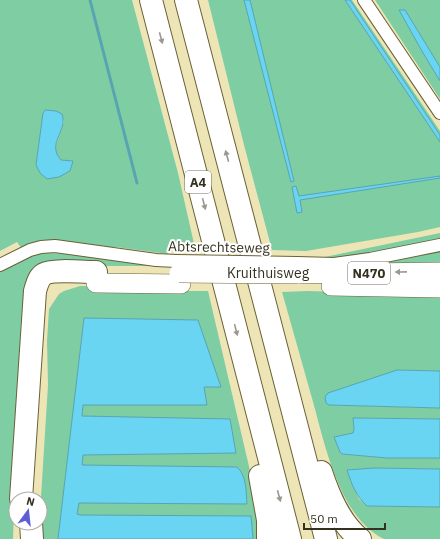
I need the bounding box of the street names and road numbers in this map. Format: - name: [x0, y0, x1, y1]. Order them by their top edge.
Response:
- road number: A4: [185, 171, 211, 193]
- street label: Abtsrechtseweg: [168, 237, 271, 257]
- road number: N470: [348, 262, 390, 284]
- street label: Kruithuisweg: [227, 264, 310, 282]

